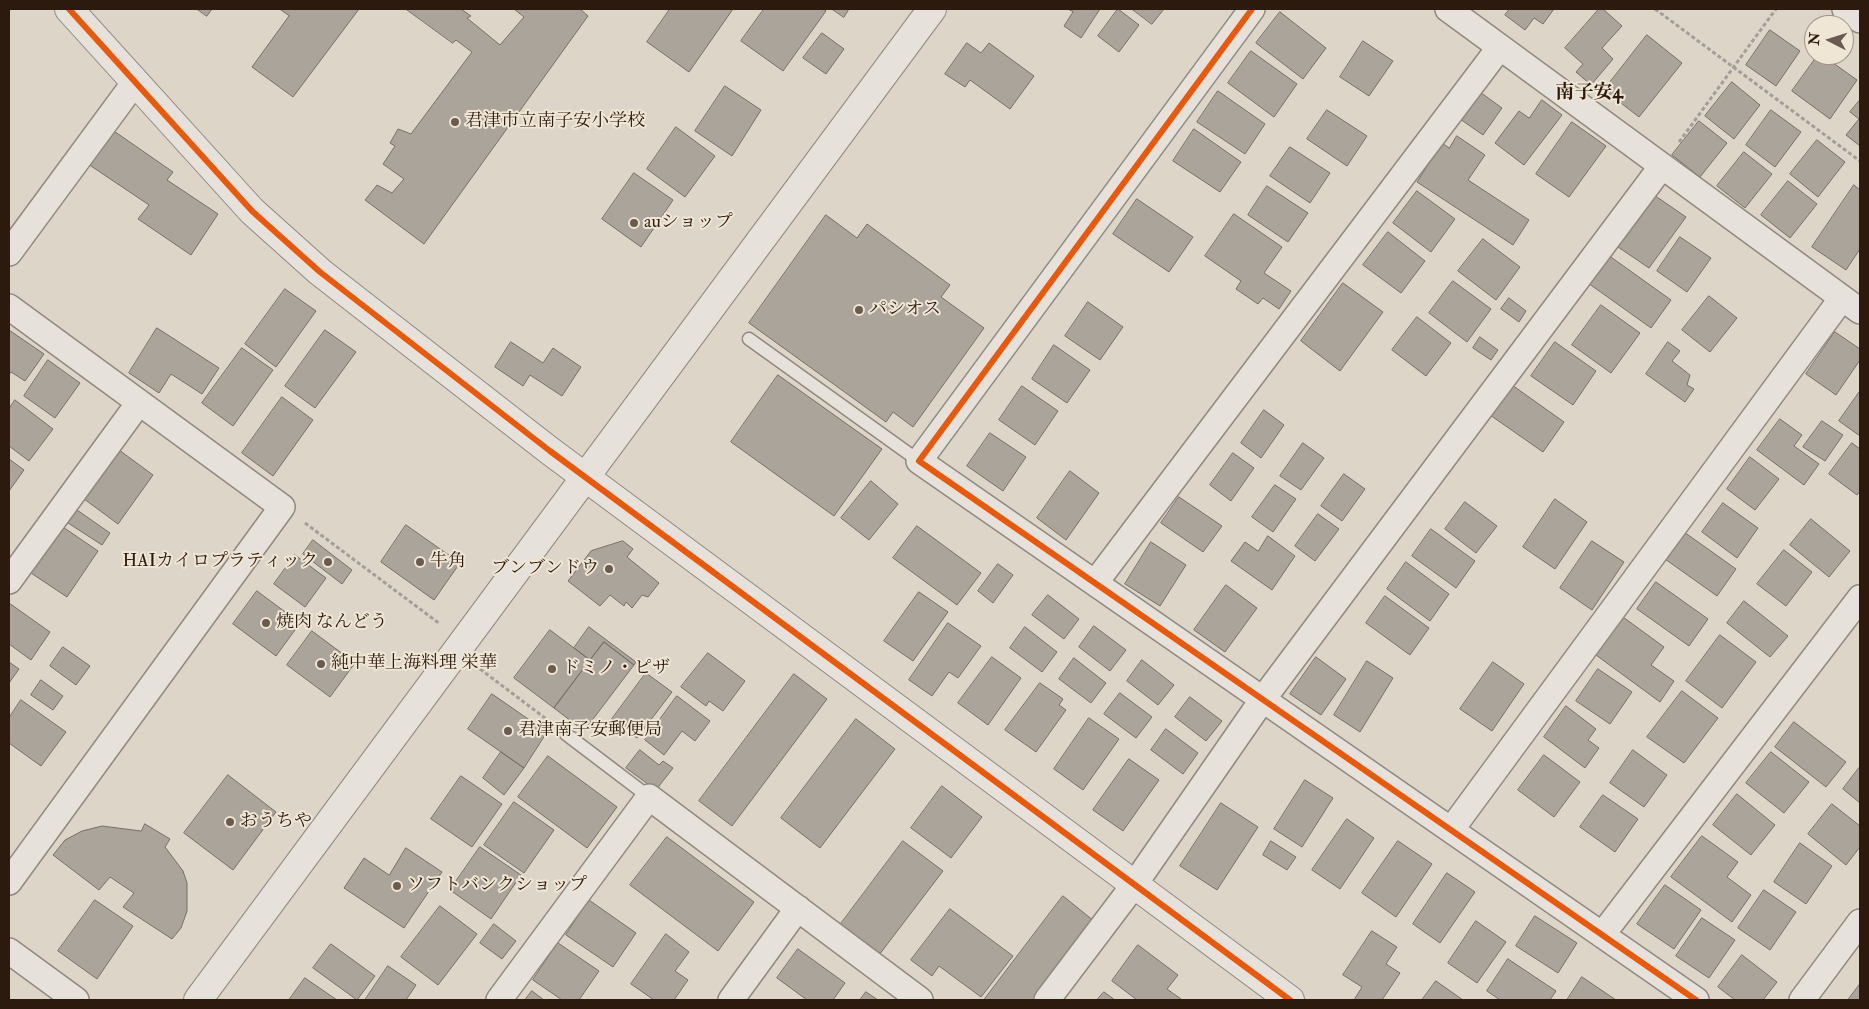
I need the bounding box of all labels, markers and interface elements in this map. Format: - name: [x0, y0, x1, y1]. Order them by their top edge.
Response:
- north arrow: [1804, 15, 1854, 65]
- text: N: [1806, 32, 1824, 46]
- district label: 南子安4: [1555, 83, 1623, 105]
- place label: 君津市立南子安小学校: [465, 111, 645, 133]
- marker: 君津市立南子安小学校: [449, 116, 461, 128]
- place label: auショップ: [644, 212, 733, 234]
- marker: auショップ: [628, 217, 640, 229]
- place label: パシオス: [869, 299, 941, 321]
- marker: パシオス: [853, 304, 865, 316]
- place label: HAIカイロプラティック: [123, 551, 318, 573]
- place label: 牛角: [430, 551, 466, 573]
- marker: HAIカイロプラティック: [322, 556, 334, 568]
- marker: 牛角: [414, 556, 426, 568]
- place label: ブンブンドウ: [491, 558, 599, 580]
- marker: ブンブンドウ: [603, 563, 615, 575]
- place label: 焼肉 なんどう: [276, 612, 388, 634]
- marker: 焼肉 なんどう: [260, 617, 272, 629]
- place label: 純中華上海料理 栄華: [331, 653, 497, 675]
- marker: 純中華上海料理 栄華: [315, 658, 327, 670]
- place label: ドミノ・ピザ: [562, 658, 670, 680]
- marker: ドミノ・ピザ: [546, 663, 558, 675]
- place label: 君津南子安郵便局: [518, 720, 662, 742]
- marker: 君津南子安郵便局: [502, 725, 514, 737]
- place label: おうちや: [240, 811, 312, 833]
- marker: おうちや: [224, 816, 236, 828]
- place label: ソフトバンクショップ: [407, 875, 587, 897]
- marker: ソフトバンクショップ: [391, 880, 403, 892]

